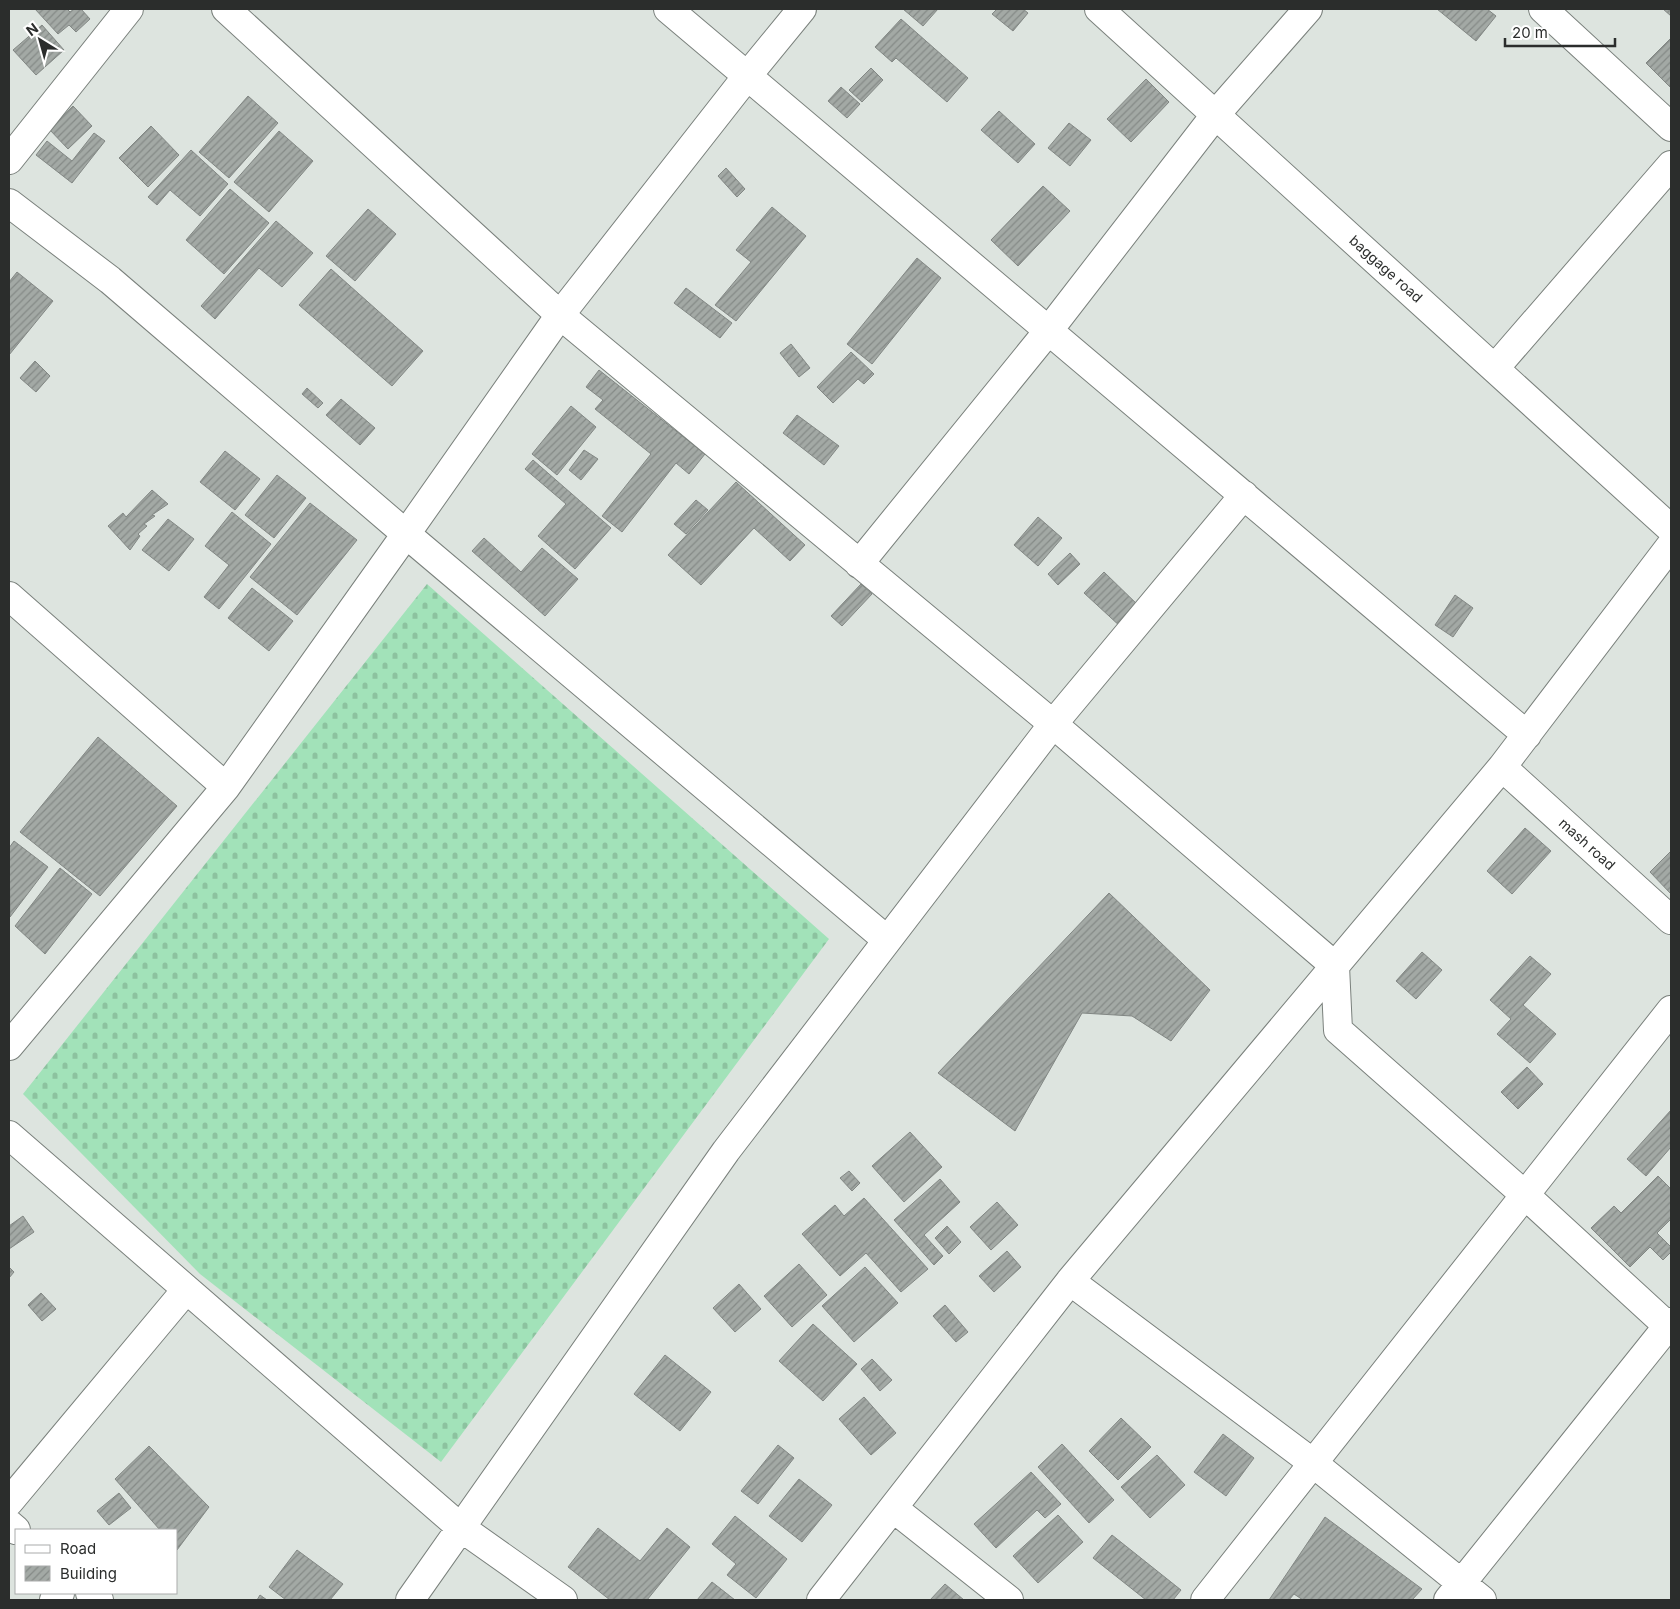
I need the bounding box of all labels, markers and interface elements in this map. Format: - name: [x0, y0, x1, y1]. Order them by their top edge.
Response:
- north arrow: [15, 15, 65, 65]
- scale bar: [1505, 15, 1615, 47]
- text: N: [22, 19, 41, 39]
- text: 20 m: [1512, 23, 1548, 42]
- street label: baggage road: [1346, 231, 1426, 306]
- street label: mash road: [1556, 814, 1619, 873]
- legend: [15, 1529, 178, 1594]
- text: Road: [60, 1539, 96, 1558]
- text: Building: [60, 1564, 117, 1583]

